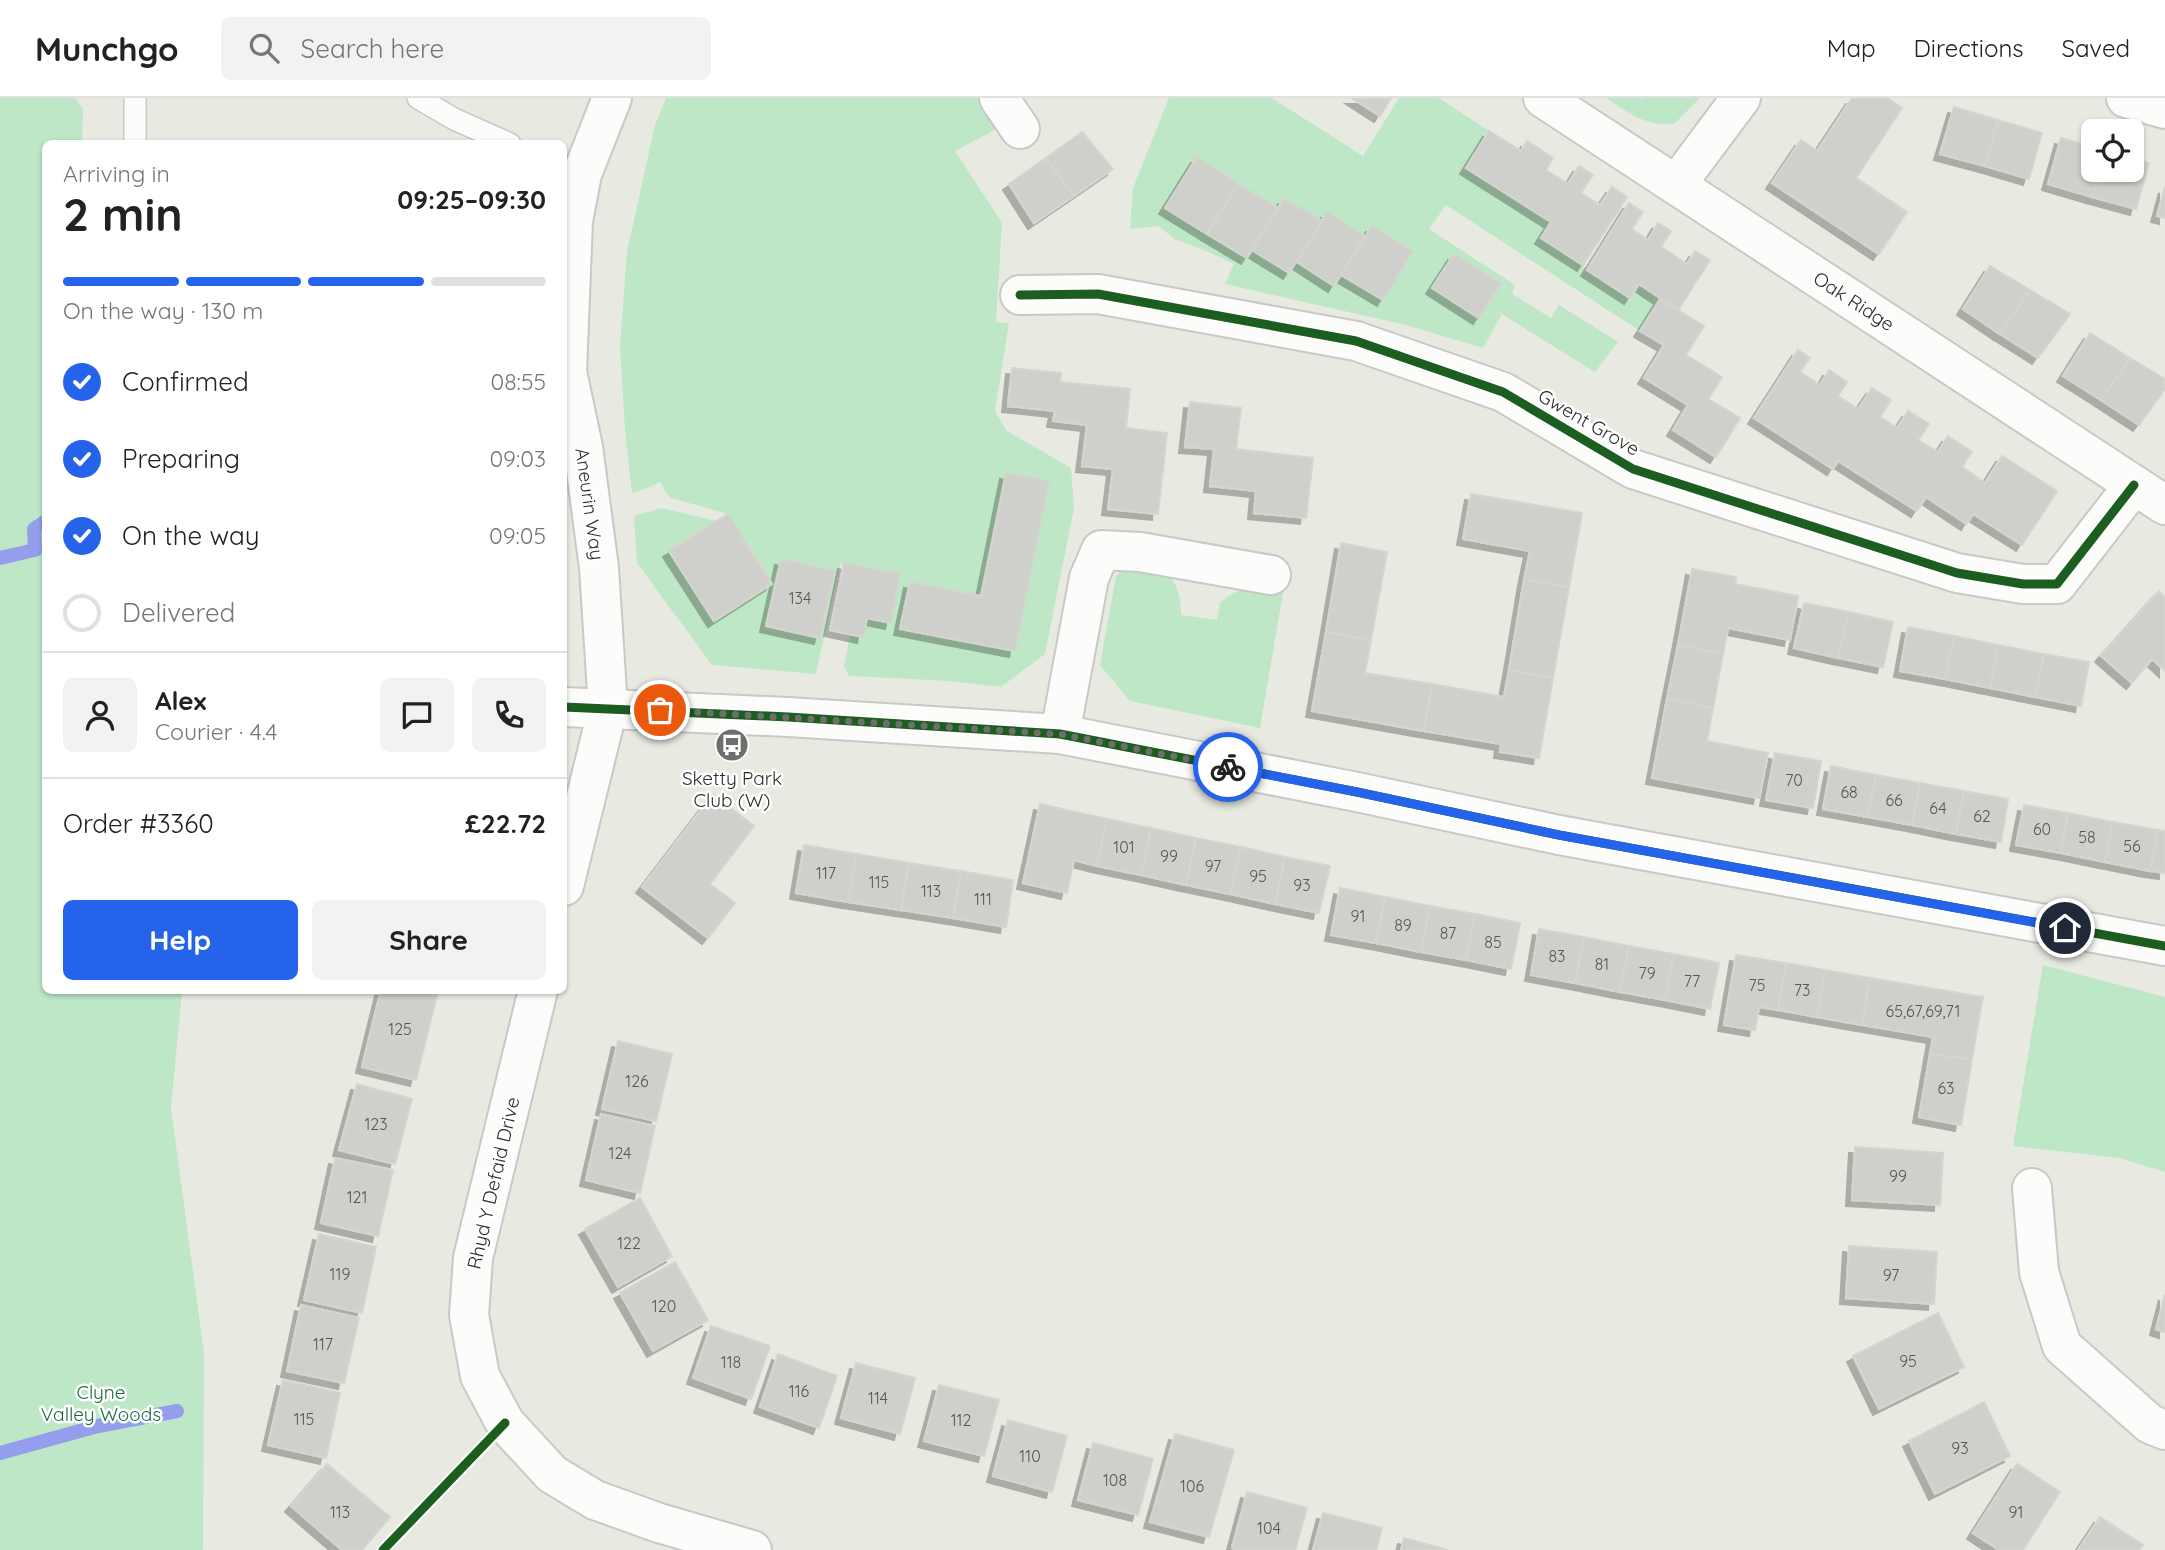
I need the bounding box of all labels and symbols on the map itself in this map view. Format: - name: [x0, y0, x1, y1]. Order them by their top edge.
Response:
- street label: Oak Ridge: [1809, 266, 1899, 336]
- street label: Gwent Grove: [1534, 383, 1644, 461]
- street label: Aneurin Way: [570, 446, 610, 562]
- house number: 134: [789, 588, 811, 608]
- pin: [630, 680, 690, 740]
- bus stop icon: Sketty Park Club (W): [713, 726, 751, 764]
- courier: [1193, 732, 1263, 802]
- place label: Sketty Park Club (W): [682, 766, 782, 812]
- house number: 70: [1785, 770, 1803, 790]
- house number: 68: [1840, 782, 1858, 802]
- house number: 66: [1885, 790, 1903, 810]
- house number: 64: [1929, 798, 1947, 818]
- house number: 62: [1973, 806, 1991, 826]
- house number: 60: [2033, 819, 2051, 839]
- house number: 58: [2078, 827, 2096, 847]
- house number: 56: [2123, 836, 2141, 856]
- house number: 101: [1113, 837, 1135, 857]
- house number: 99: [1160, 846, 1178, 866]
- house number: 97: [1205, 856, 1221, 876]
- house number: 117: [816, 863, 836, 883]
- house number: 95: [1249, 866, 1267, 886]
- house number: 115: [869, 872, 889, 892]
- house number: 93: [1293, 875, 1311, 895]
- house number: 113: [921, 881, 941, 901]
- house number: 111: [974, 889, 992, 909]
- pin: [2035, 898, 2095, 958]
- house number: 91: [1351, 906, 1365, 926]
- house number: 89: [1394, 915, 1412, 935]
- house number: 87: [1440, 923, 1456, 943]
- house number: 85: [1484, 932, 1502, 952]
- house number: 83: [1548, 946, 1566, 966]
- house number: 81: [1595, 954, 1609, 974]
- house number: 79: [1638, 963, 1656, 983]
- house number: 77: [1684, 971, 1700, 991]
- house number: 75: [1749, 975, 1765, 995]
- house number: 73: [1794, 980, 1810, 1000]
- house number: 65,67,69,71: [1886, 1001, 1960, 1021]
- house number: 125: [388, 1019, 412, 1039]
- house number: 126: [625, 1071, 649, 1091]
- house number: 63: [1938, 1078, 1955, 1098]
- street label: Rhyd Y Defaid Drive: [462, 1095, 524, 1271]
- house number: 123: [364, 1114, 388, 1134]
- house number: 124: [609, 1143, 631, 1163]
- house number: 99: [1889, 1166, 1907, 1186]
- house number: 121: [347, 1187, 367, 1207]
- house number: 122: [617, 1233, 641, 1253]
- house number: 119: [330, 1264, 350, 1284]
- house number: 97: [1883, 1265, 1899, 1285]
- house number: 120: [652, 1296, 676, 1316]
- house number: 117: [313, 1334, 333, 1354]
- house number: 95: [1899, 1351, 1917, 1371]
- house number: 118: [721, 1352, 741, 1372]
- park label: Clyne Valley Woods: [41, 1380, 161, 1426]
- house number: 116: [789, 1381, 810, 1401]
- house number: 114: [868, 1388, 888, 1408]
- house number: 115: [294, 1409, 314, 1429]
- house number: 112: [951, 1410, 971, 1430]
- house number: 93: [1951, 1438, 1969, 1458]
- house number: 110: [1019, 1446, 1041, 1466]
- house number: 108: [1103, 1470, 1127, 1490]
- house number: 106: [1180, 1476, 1204, 1496]
- house number: 113: [330, 1502, 350, 1522]
- house number: 91: [2009, 1502, 2023, 1522]
- house number: 104: [1257, 1518, 1281, 1538]

